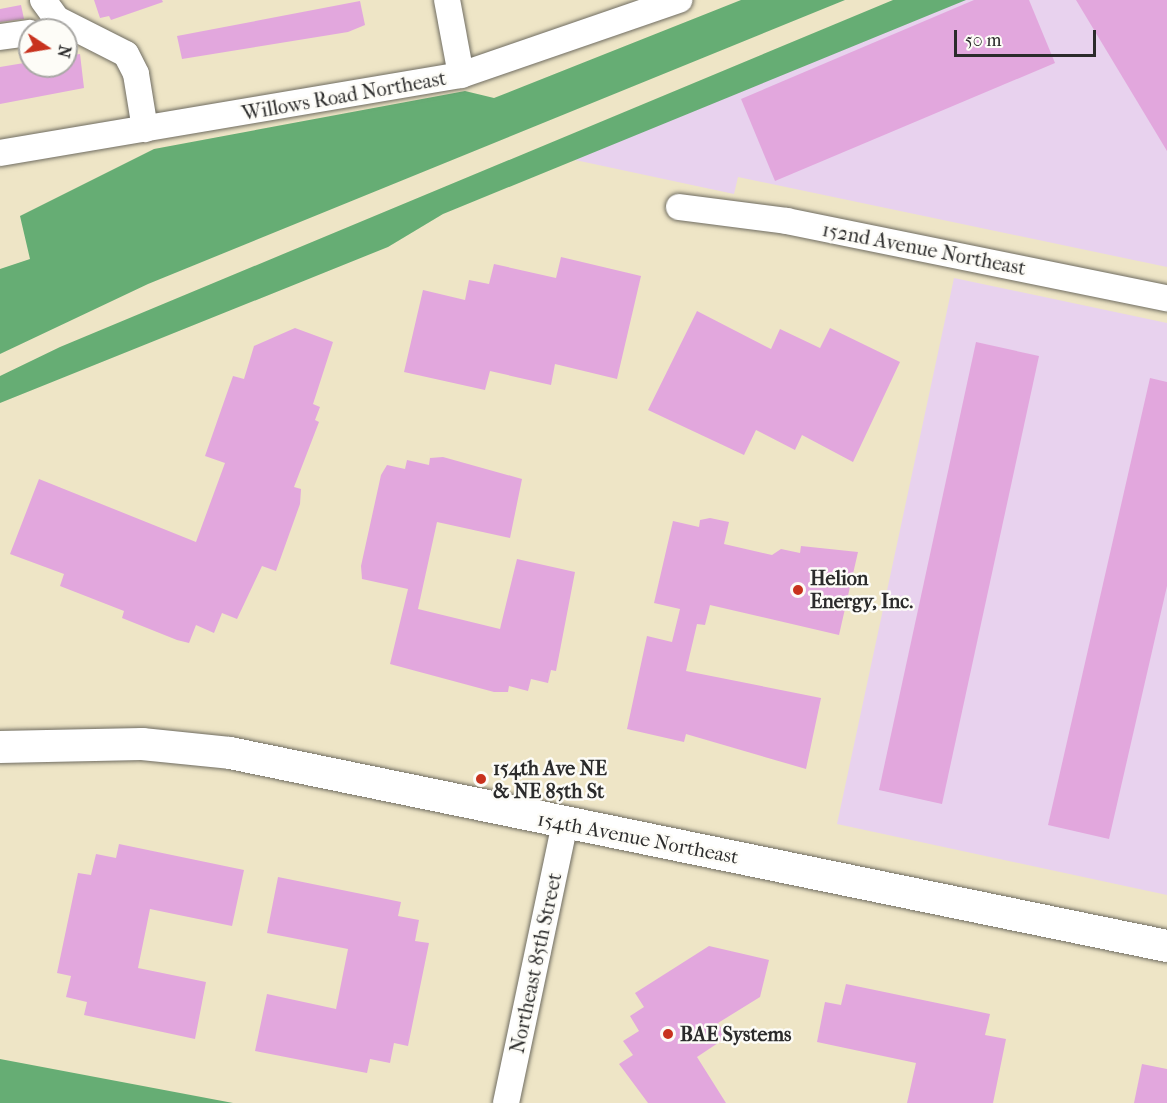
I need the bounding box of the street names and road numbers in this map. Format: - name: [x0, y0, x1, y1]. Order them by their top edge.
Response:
- street label: Willows Road Northeast: [240, 66, 448, 126]
- street label: 152nd Avenue Northeast: [820, 217, 1028, 281]
- street label: 154th Avenue Northeast: [535, 807, 741, 869]
- street label: Northeast 85th Street: [505, 871, 567, 1055]

